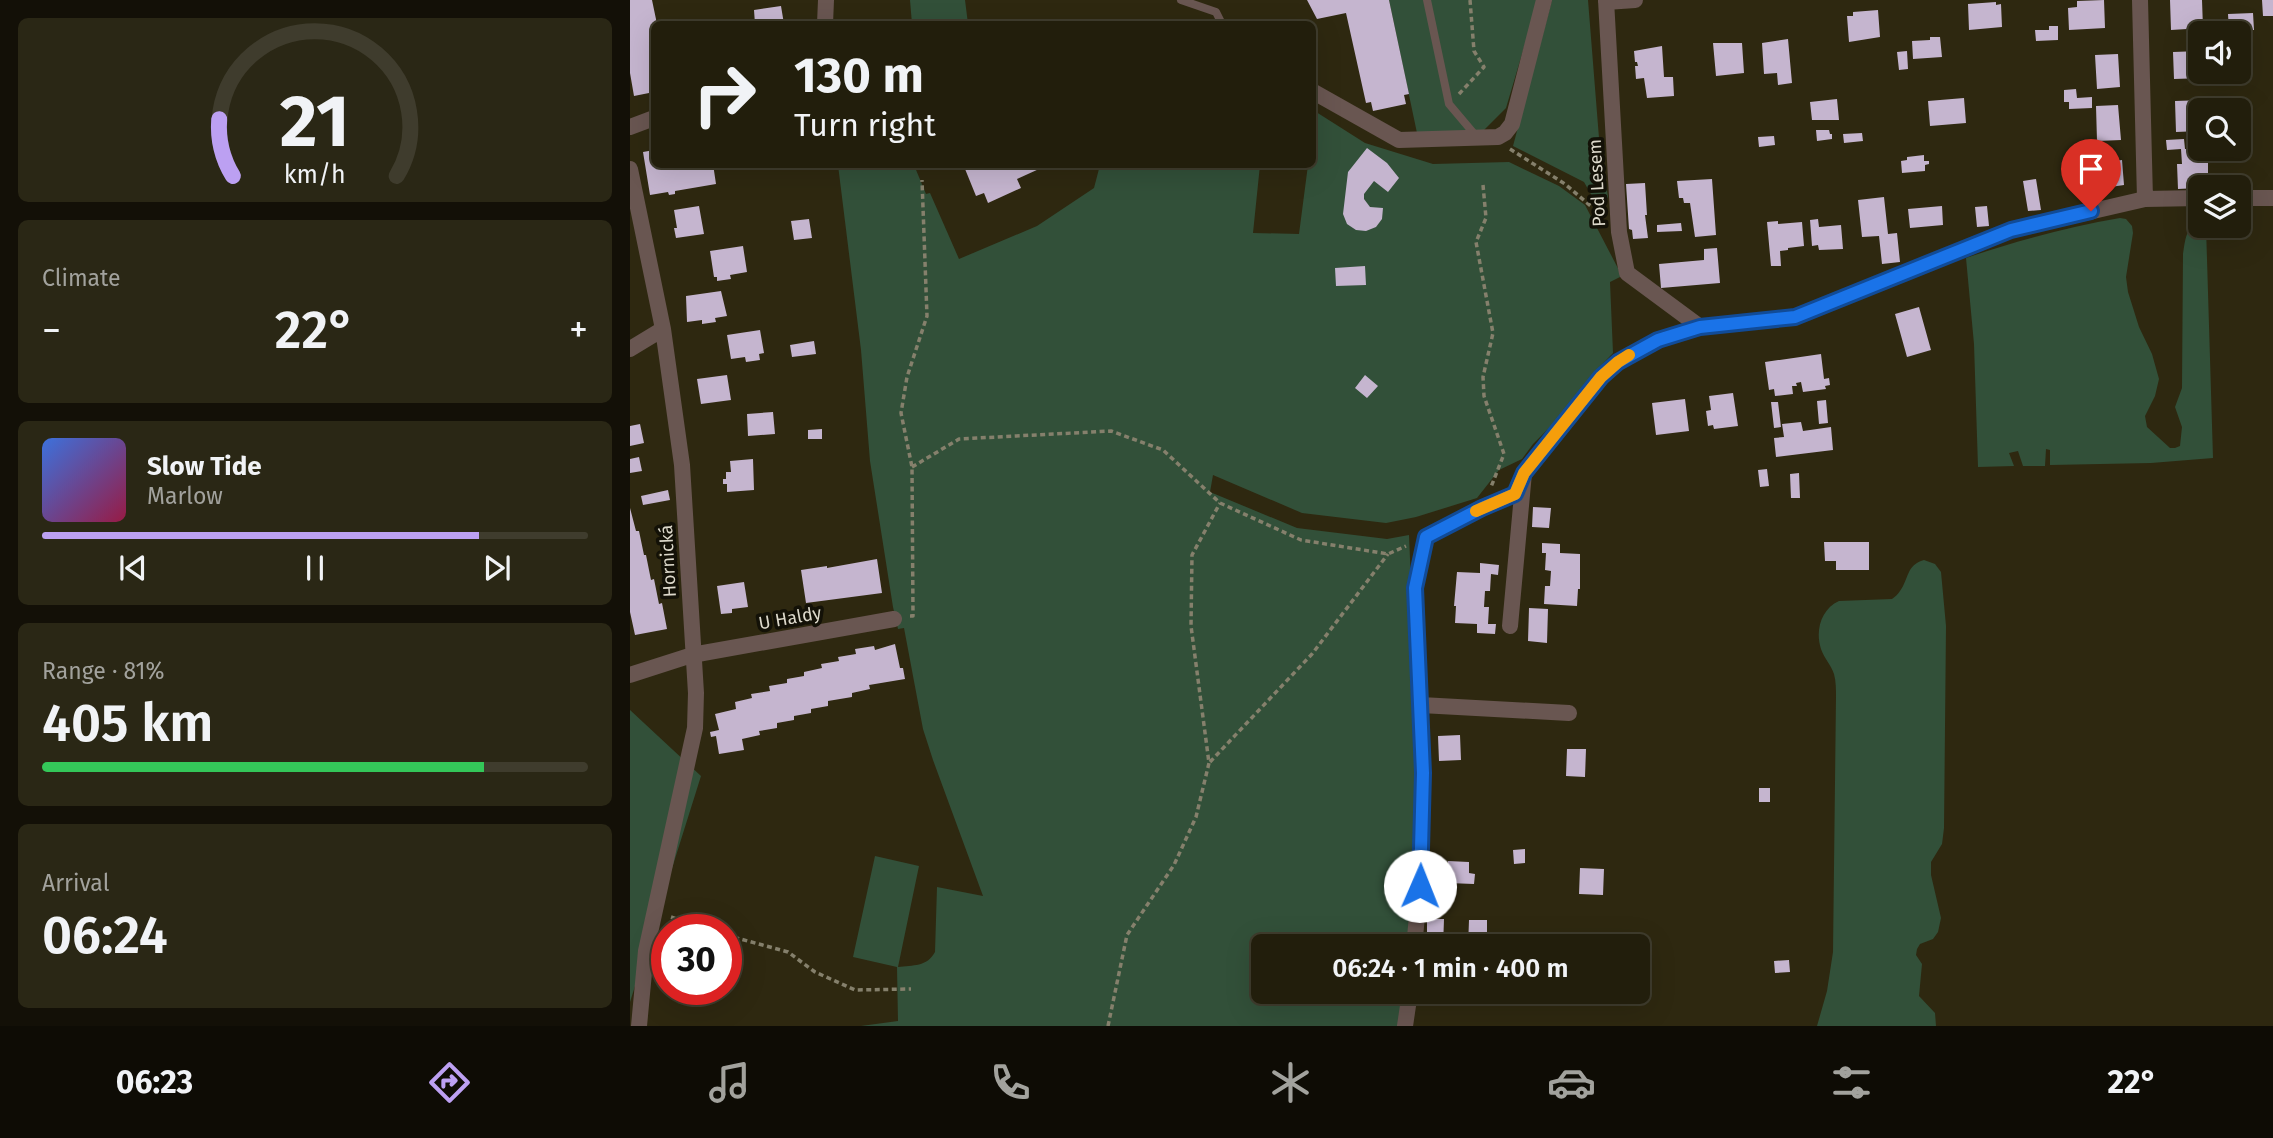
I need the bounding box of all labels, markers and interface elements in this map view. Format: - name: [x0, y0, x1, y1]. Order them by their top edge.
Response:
- map controls: [2188, 21, 2251, 238]
- button: sound: [2188, 21, 2251, 84]
- text: 130 m: [794, 46, 924, 105]
- icon: right: [679, 49, 770, 140]
- text: 21: [280, 78, 350, 165]
- button: search: [2188, 98, 2251, 161]
- text: Turn right: [794, 106, 936, 144]
- street label: Pod Lesem: [1584, 139, 1610, 227]
- pin: [2061, 139, 2121, 211]
- icon: arrive: [2072, 150, 2110, 188]
- text: km/h: [284, 160, 346, 190]
- button: layers: [2188, 175, 2251, 238]
- text: Climate: [42, 264, 121, 292]
- text: 22°: [275, 299, 355, 362]
- text: −: [42, 307, 61, 353]
- text: +: [569, 307, 588, 353]
- text: Slow Tide: [147, 451, 262, 482]
- text: Marlow: [147, 482, 223, 510]
- street label: Hornická: [655, 524, 681, 598]
- icon: previous: [114, 549, 152, 587]
- icon: pause: [296, 549, 334, 587]
- icon: next: [478, 549, 516, 587]
- street label: U Haldy: [757, 602, 823, 634]
- text: Range · 81%: [42, 657, 164, 685]
- text: 405 km: [42, 692, 213, 755]
- position arrow: [1383, 849, 1457, 923]
- text: Arrival: [42, 869, 109, 897]
- text: 06:24: [42, 904, 168, 967]
- speed limit sign: 30: [651, 914, 742, 1005]
- text: 06:24 · 1 min · 400 m: [1332, 953, 1569, 984]
- icon: directions: [425, 1058, 474, 1107]
- icon: music: [705, 1058, 754, 1107]
- icon: phone: [986, 1058, 1035, 1107]
- icon: climate: [1266, 1058, 1315, 1107]
- icon: car: [1547, 1058, 1596, 1107]
- icon: filters: [1827, 1058, 1876, 1107]
- text: 06:23: [116, 1063, 193, 1101]
- text: 22°: [2108, 1063, 2157, 1101]

